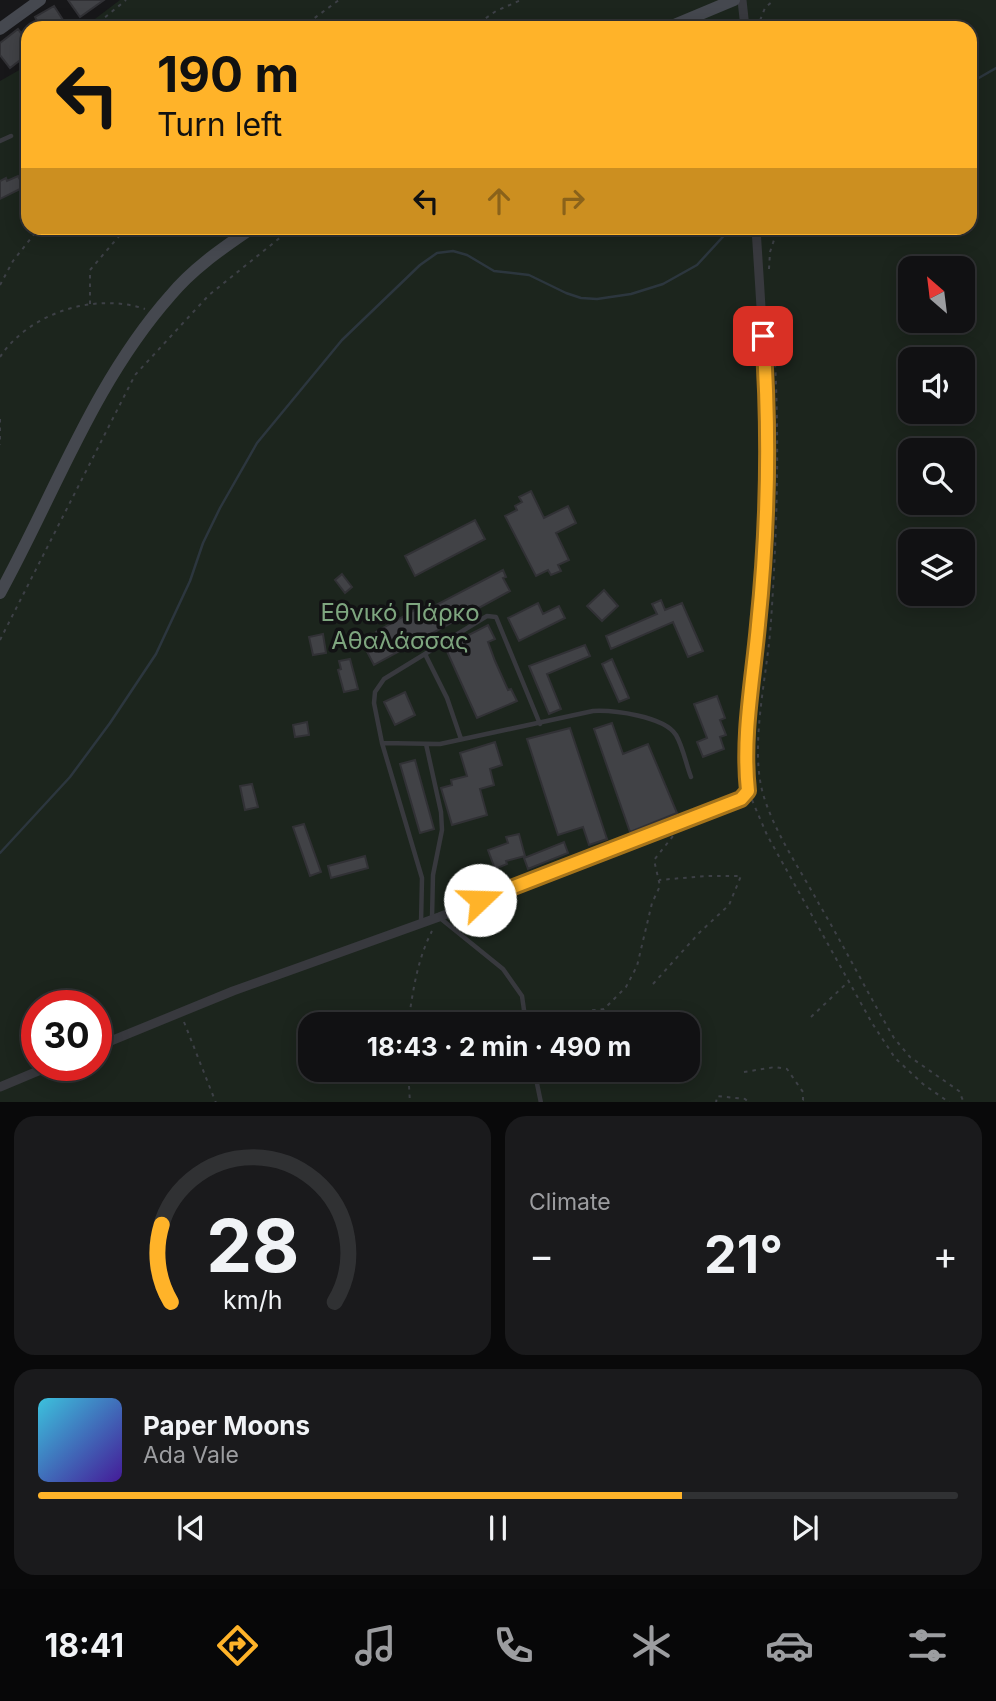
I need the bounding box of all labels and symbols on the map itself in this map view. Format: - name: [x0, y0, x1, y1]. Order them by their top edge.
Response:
- north arrow: [898, 256, 975, 332]
- pin: [733, 306, 793, 366]
- park label: Εθνικό Πάρκο Αθαλάσσας: [320, 598, 480, 655]
- position arrow: [443, 863, 517, 937]
- speed limit sign: 30: [21, 990, 112, 1081]

